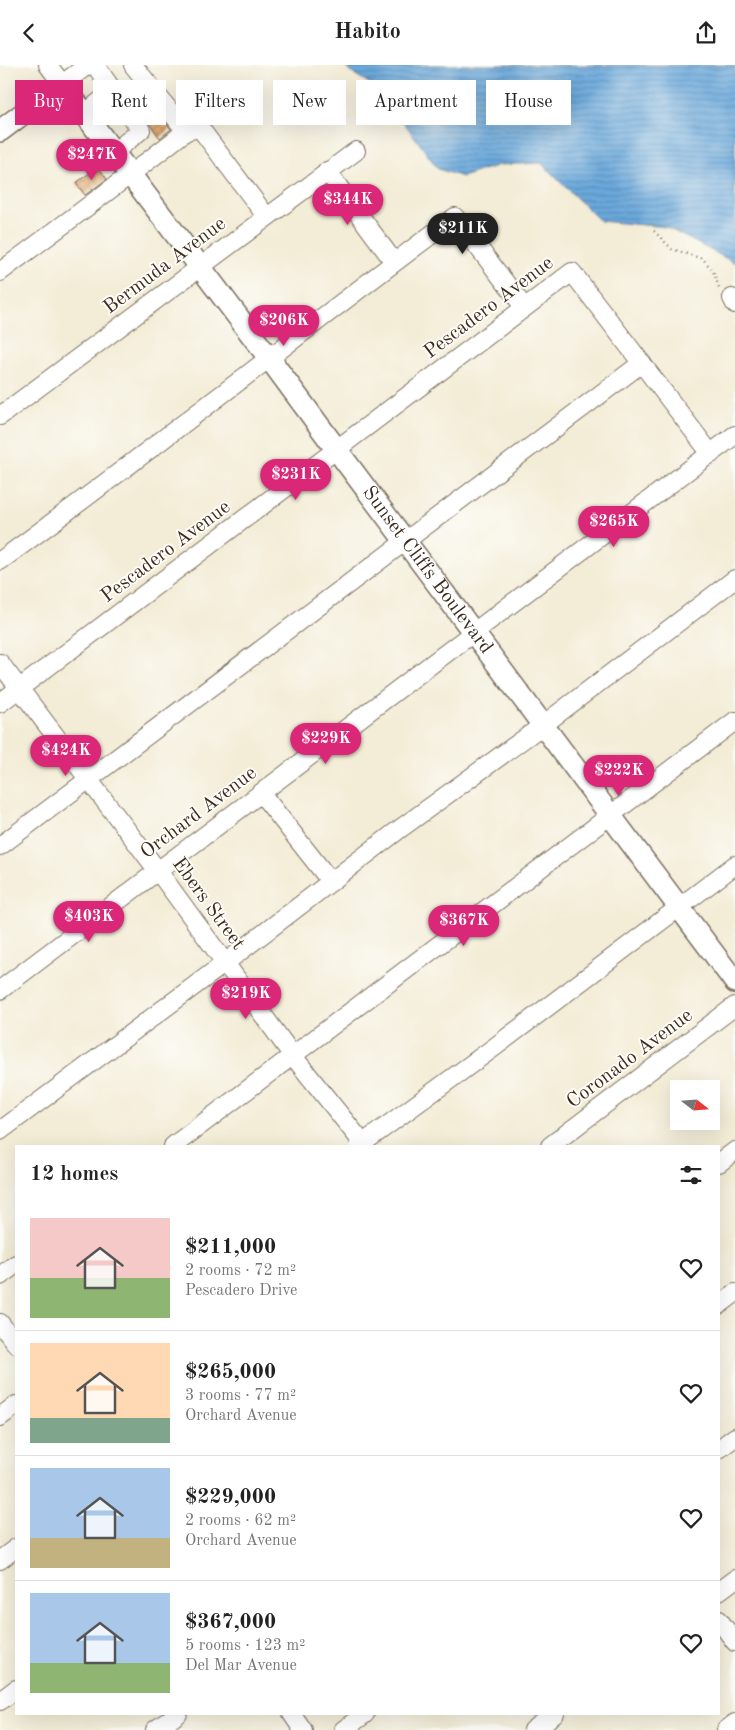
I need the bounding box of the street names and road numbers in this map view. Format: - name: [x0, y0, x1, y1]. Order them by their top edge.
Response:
- street label: Bermuda Avenue: [100, 214, 230, 318]
- street label: Pescadero Avenue: [421, 253, 557, 363]
- street label: Sunset Cliffs Boulevard: [358, 483, 496, 658]
- street label: Pescadero Avenue: [98, 497, 234, 607]
- street label: Orchard Avenue: [137, 763, 261, 863]
- street label: Ebers Street: [168, 854, 248, 954]
- street label: Coronado Avenue: [563, 1005, 697, 1113]

